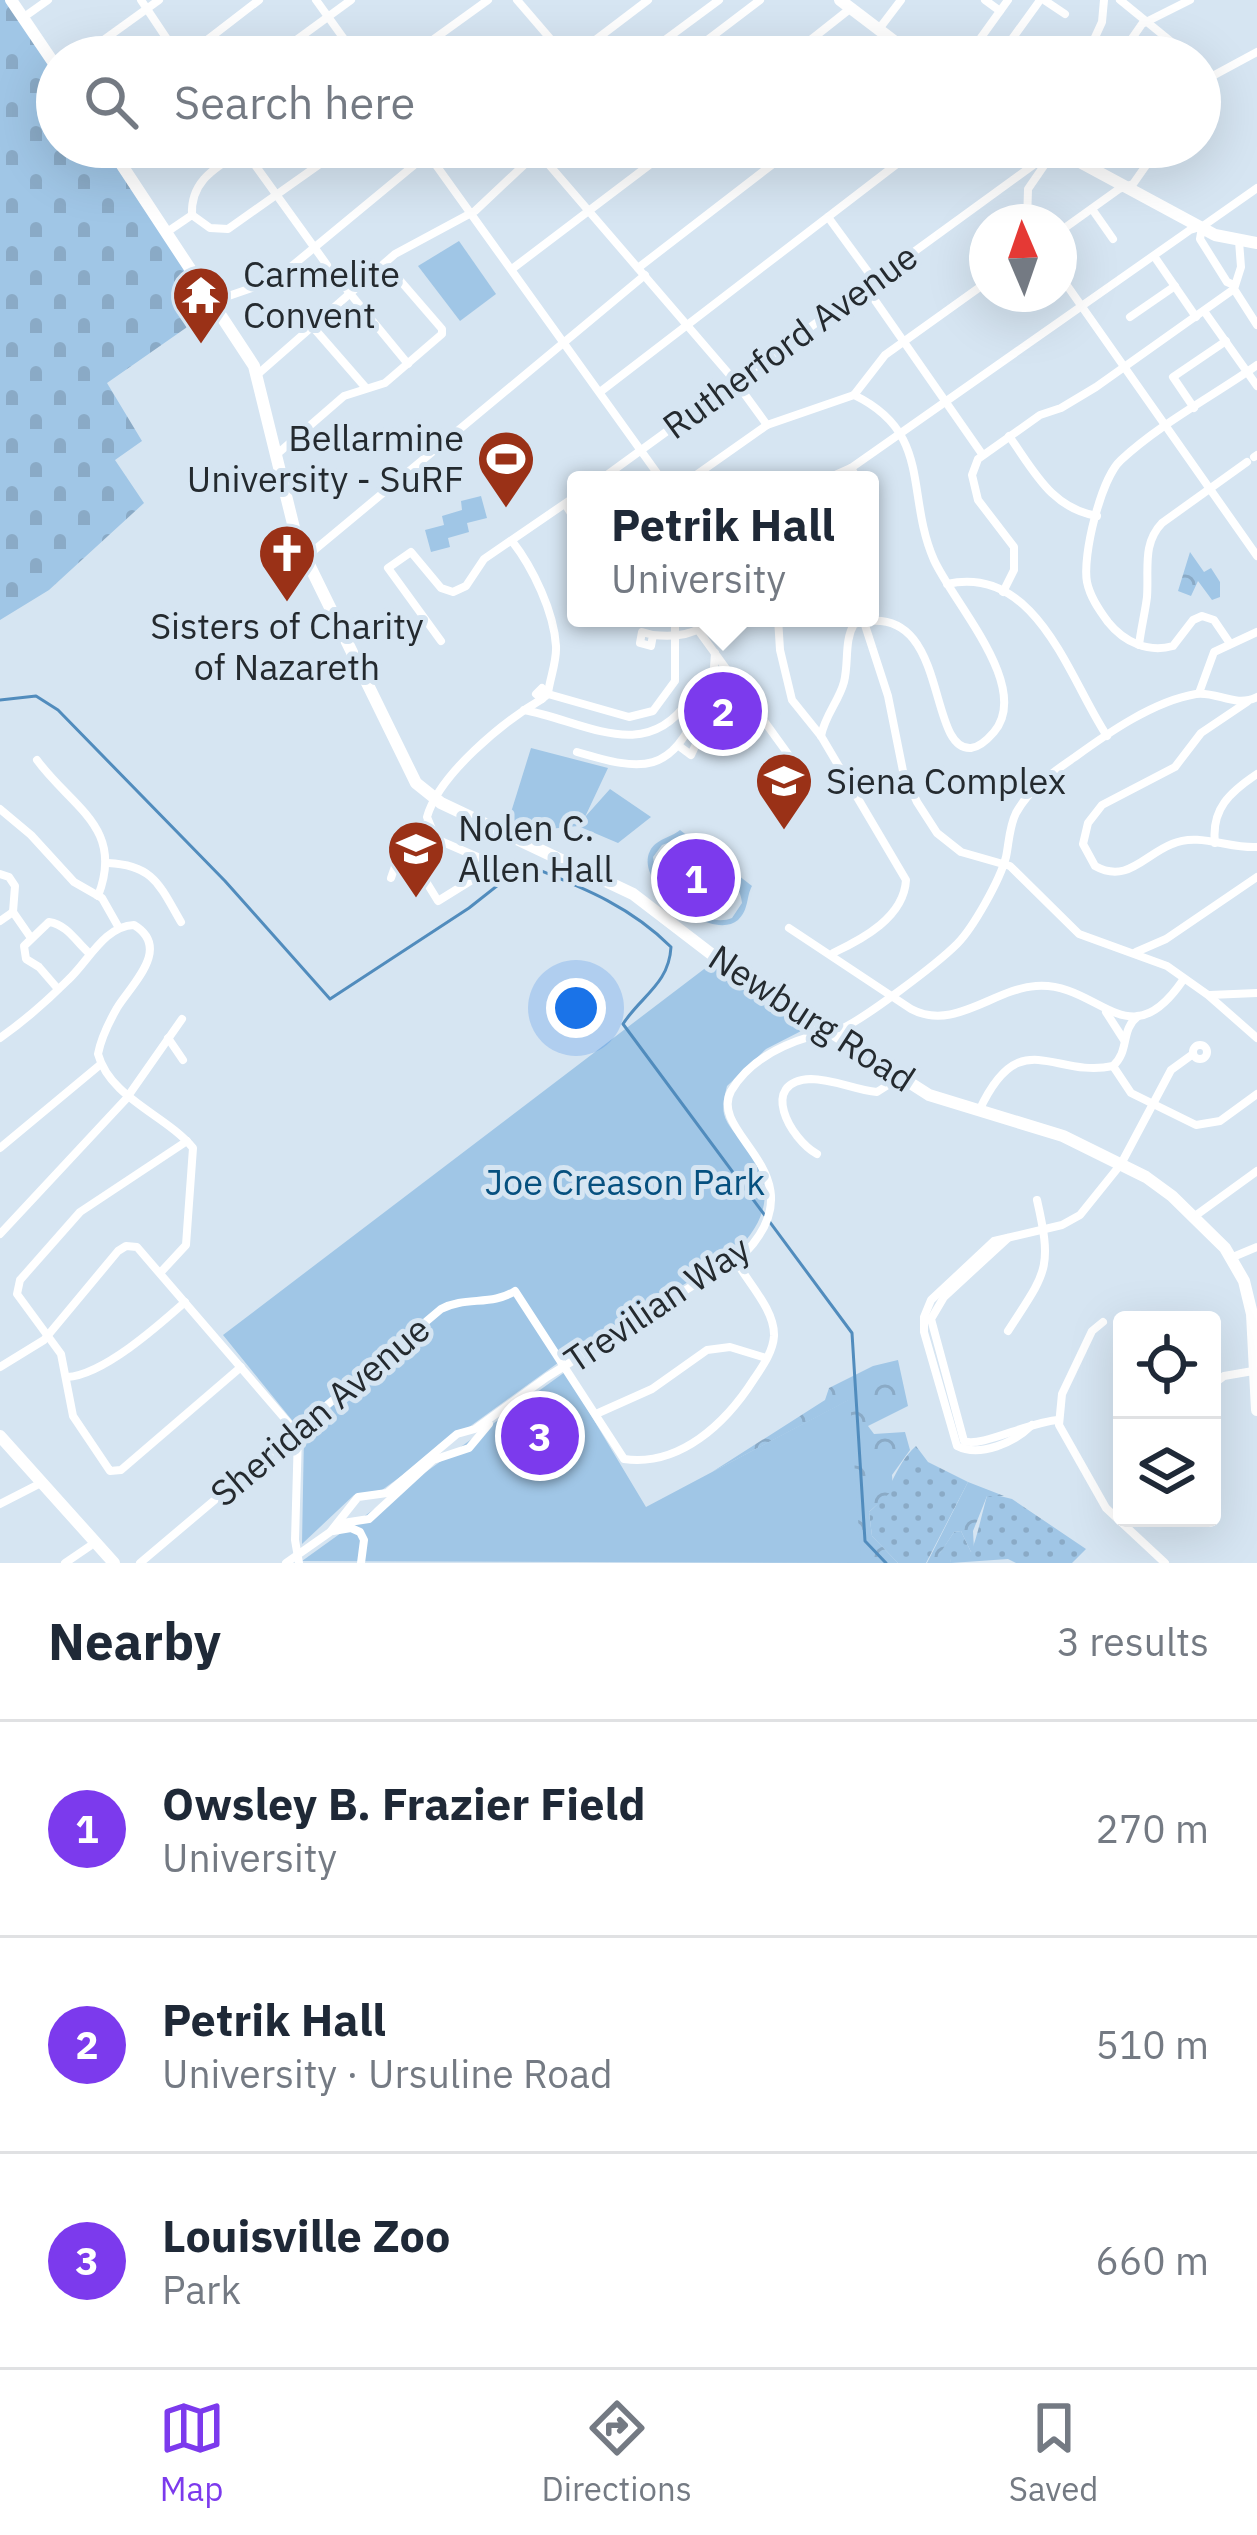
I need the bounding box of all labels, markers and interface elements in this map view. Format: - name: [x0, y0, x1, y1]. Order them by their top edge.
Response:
- search box: [36, 36, 1221, 168]
- icon: search: [78, 69, 144, 135]
- text: Search here: [174, 73, 415, 131]
- north arrow: [969, 204, 1077, 312]
- street label: Rutherford Avenue: [653, 232, 926, 449]
- place label: Carmelite Convent: [243, 250, 400, 338]
- temple icon: Carmelite Convent: [170, 264, 232, 346]
- place label: Bellarmine University - SuRF: [187, 414, 464, 502]
- sports icon: Bellarmine University - SuRF: [475, 428, 537, 510]
- popup: [567, 471, 879, 627]
- text: Petrik Hall: [611, 495, 835, 553]
- church icon: Sisters of Charity of Nazareth: [256, 522, 318, 604]
- text: University: [611, 553, 786, 604]
- place label: Sisters of Charity of Nazareth: [150, 602, 424, 690]
- pin: 2: [684, 666, 762, 756]
- school or university icon: Siena Complex: [753, 750, 815, 832]
- place label: Siena Complex: [826, 757, 1066, 804]
- place label: Nolen C. Allen Hall: [458, 804, 613, 892]
- school or university icon: Nolen C. Allen Hall: [385, 818, 447, 900]
- pin: 1: [657, 833, 735, 923]
- street label: Newburg Road: [700, 933, 924, 1102]
- your location: [546, 978, 606, 1038]
- park label: Joe Creason Park: [485, 1158, 765, 1205]
- street label: Trevilian Way: [555, 1224, 759, 1383]
- street label: Sheridan Avenue: [200, 1305, 439, 1516]
- map controls: [1113, 1311, 1221, 1527]
- button: locate: [1113, 1311, 1221, 1419]
- pin: 3: [501, 1391, 579, 1481]
- button: layers: [1113, 1419, 1221, 1527]
- text: Nearby: [48, 1608, 221, 1674]
- text: 3 results: [1057, 1616, 1209, 1667]
- text: Owsley B. Frazier Field: [162, 1774, 646, 1832]
- text: 1: [75, 1803, 99, 1854]
- text: 270 m: [1096, 1803, 1209, 1854]
- text: University: [162, 1832, 337, 1883]
- text: Petrik Hall: [162, 1990, 386, 2048]
- text: 2: [75, 2019, 99, 2070]
- text: 510 m: [1096, 2019, 1209, 2070]
- text: University · Ursuline Road: [162, 2048, 613, 2099]
- text: Louisville Zoo: [162, 2206, 450, 2264]
- text: 3: [75, 2235, 99, 2286]
- text: 660 m: [1096, 2235, 1209, 2286]
- text: Park: [162, 2264, 241, 2315]
- tab: Map: [159, 2395, 225, 2510]
- tab: Directions: [542, 2395, 692, 2510]
- tab: Saved: [1009, 2395, 1098, 2510]

